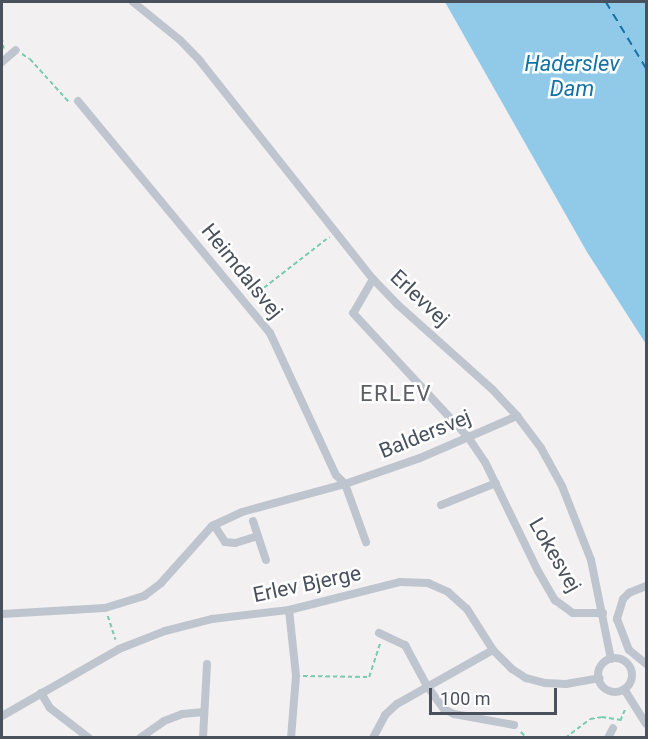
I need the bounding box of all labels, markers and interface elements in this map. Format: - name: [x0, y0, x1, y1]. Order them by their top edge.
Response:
- water label: Haderslev Dam: [524, 50, 620, 101]
- street label: Heimdalsvej: [196, 218, 288, 324]
- street label: Erlevvej: [385, 264, 455, 332]
- district label: ERLEV: [360, 381, 432, 407]
- street label: Baldersvej: [375, 404, 475, 464]
- street label: Lokesvej: [524, 513, 586, 597]
- street label: Erlev Bjerge: [251, 560, 363, 608]
- scale bar: [432, 676, 560, 714]
- text: 100 m: [440, 688, 491, 709]

